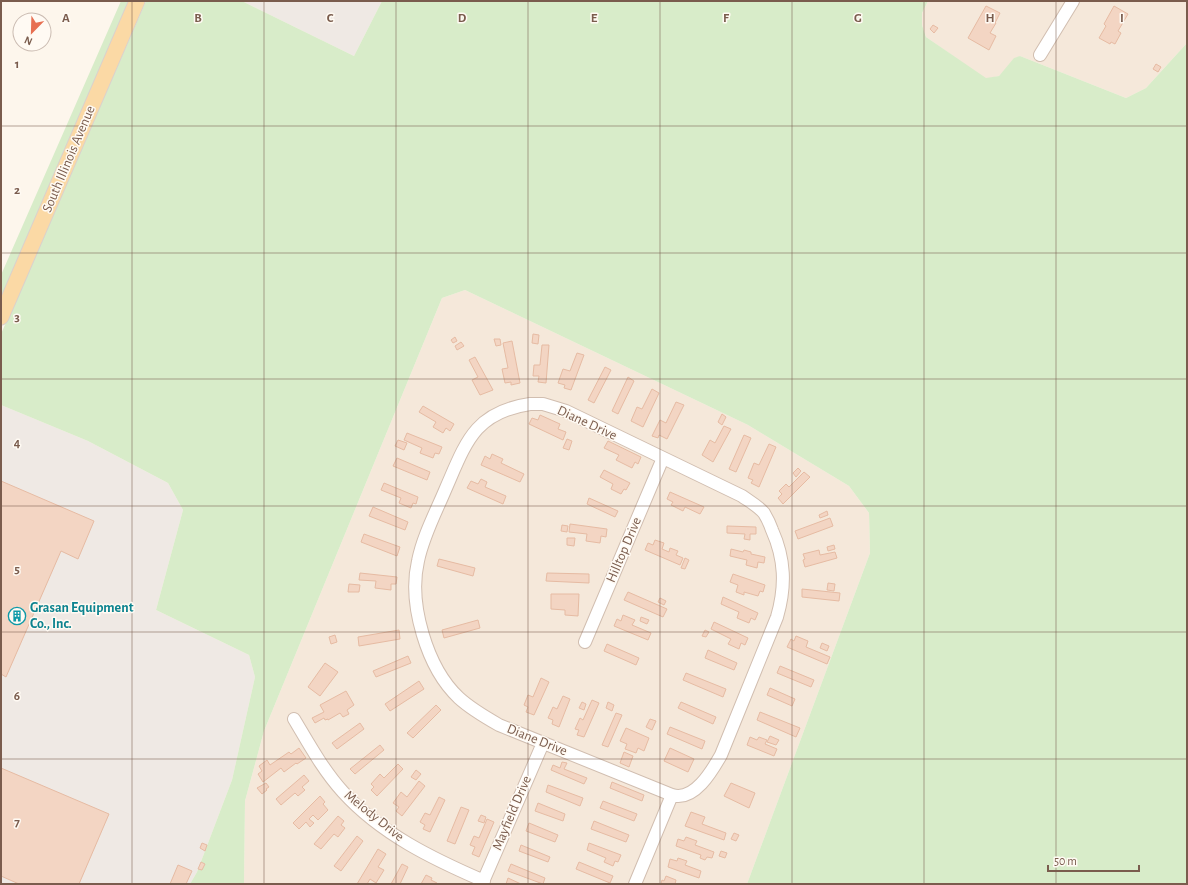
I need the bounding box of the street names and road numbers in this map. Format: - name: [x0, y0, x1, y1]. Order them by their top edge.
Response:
- street label: South Illinois Avenue: [40, 104, 98, 214]
- street label: Diane Drive: [555, 403, 619, 443]
- street label: Hilltop Drive: [604, 515, 644, 585]
- street label: Diane Drive: [505, 722, 569, 758]
- street label: Mayfield Drive: [490, 774, 534, 852]
- street label: Melody Drive: [342, 788, 406, 844]

